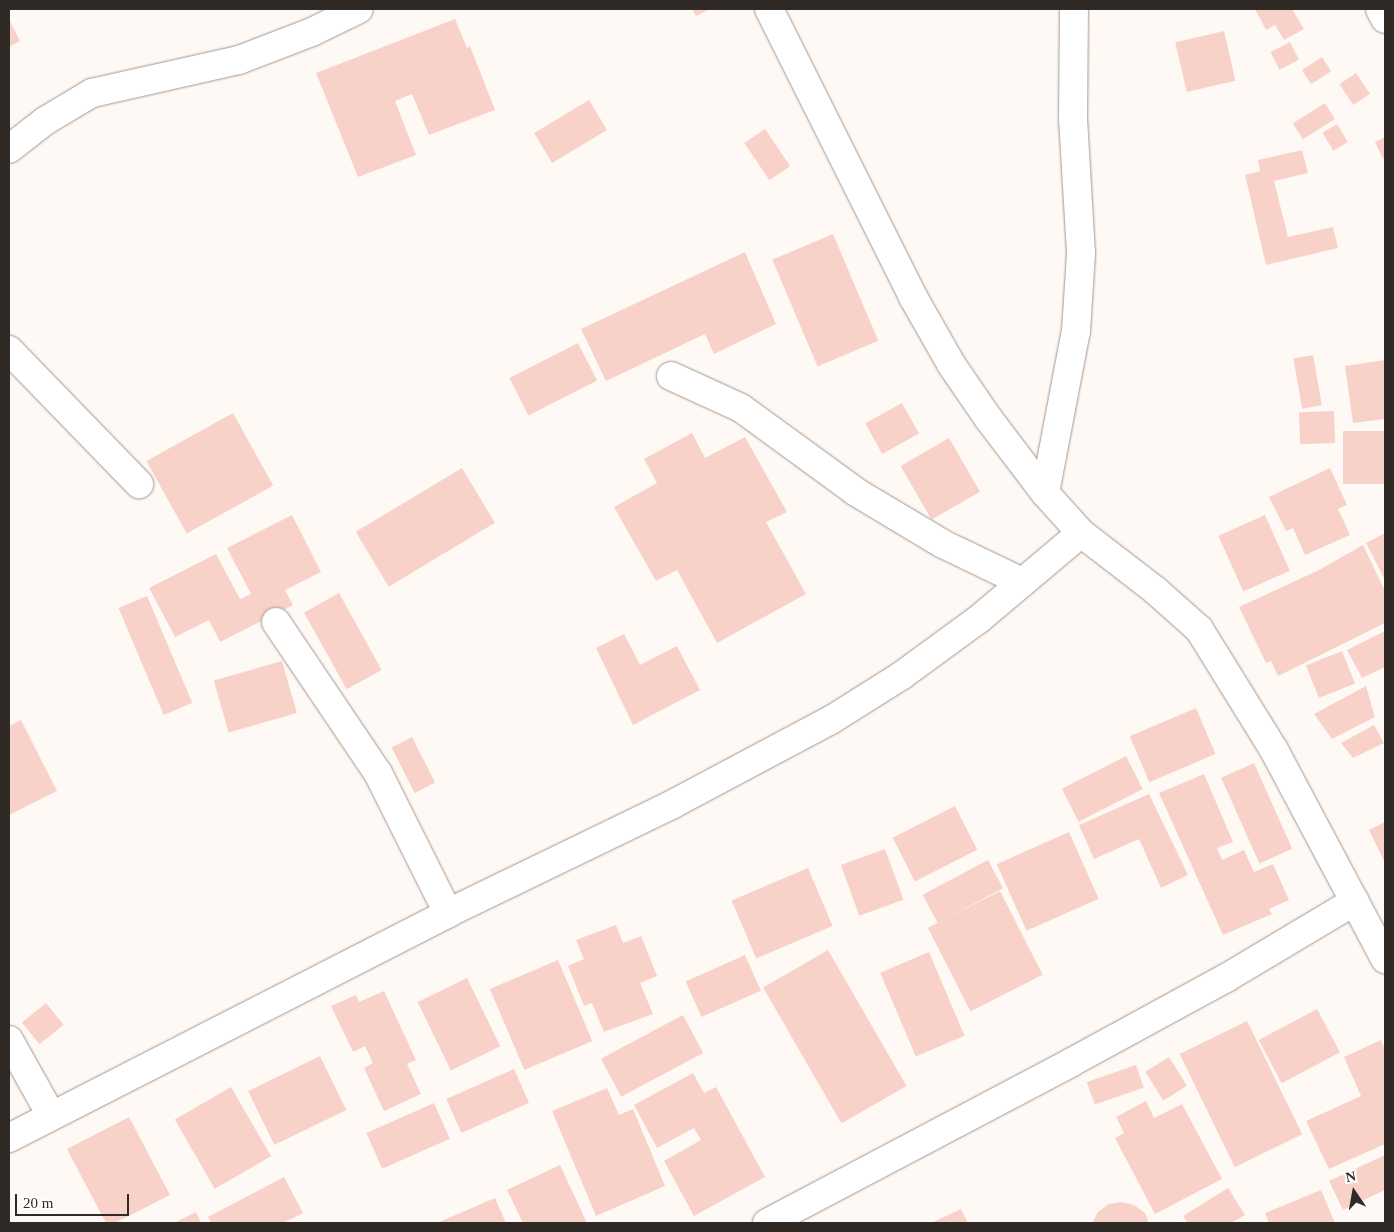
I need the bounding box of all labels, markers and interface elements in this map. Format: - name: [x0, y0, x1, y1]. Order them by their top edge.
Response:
- north arrow: [1329, 1167, 1379, 1217]
- text: N: [1344, 1168, 1357, 1185]
- scale bar: [18, 1184, 131, 1216]
- text: 20 m: [23, 1195, 53, 1211]

